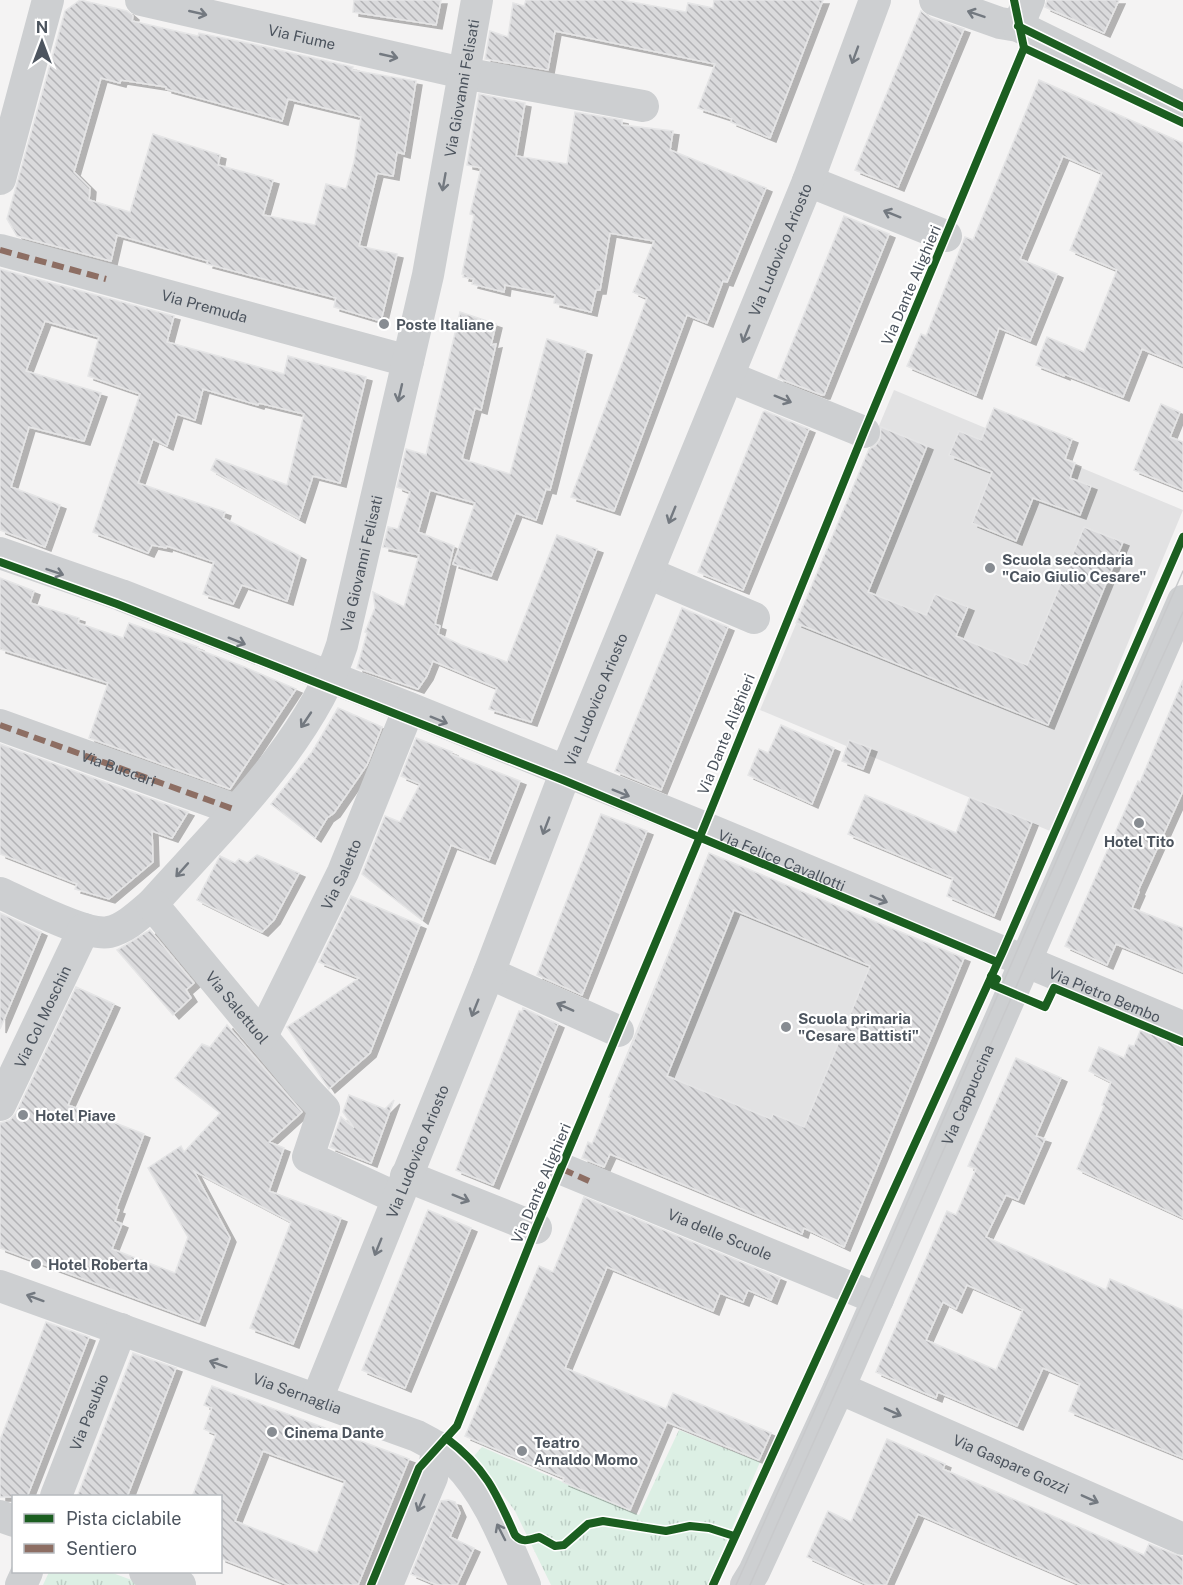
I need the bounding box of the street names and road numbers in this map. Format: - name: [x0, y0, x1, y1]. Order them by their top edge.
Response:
- street label: Via Giovanni Felisati: [441, 18, 482, 158]
- street label: Via Fiume: [267, 21, 337, 52]
- street label: Via Ludovico Ariosto: [745, 181, 815, 319]
- street label: Via Dante Alighieri: [878, 222, 944, 348]
- street label: Via Premuda: [160, 286, 250, 325]
- street label: Via Giovanni Felisati: [337, 494, 385, 634]
- street label: Via Ludovico Ariosto: [561, 630, 630, 768]
- street label: Via Dante Alighieri: [694, 671, 758, 797]
- street label: Via Buccari: [79, 746, 158, 789]
- street label: Via Felice Cavallotti: [715, 826, 848, 894]
- street label: Via Saletto: [317, 836, 364, 912]
- street label: Via Col Moschin: [11, 963, 74, 1070]
- street label: Via Pietro Bembo: [1046, 964, 1163, 1025]
- street label: Via Salettuol: [203, 968, 272, 1047]
- street label: Via Cappuccina: [938, 1042, 997, 1148]
- street label: Via Ludovico Ariosto: [382, 1082, 451, 1221]
- street label: Via Dante Alighieri: [508, 1120, 574, 1246]
- street label: Via delle Scuole: [665, 1205, 775, 1263]
- street label: Via Sernaglia: [251, 1369, 344, 1417]
- street label: Via Pasubio: [66, 1371, 111, 1453]
- street label: Via Gaspare Gozzi: [950, 1431, 1072, 1497]

